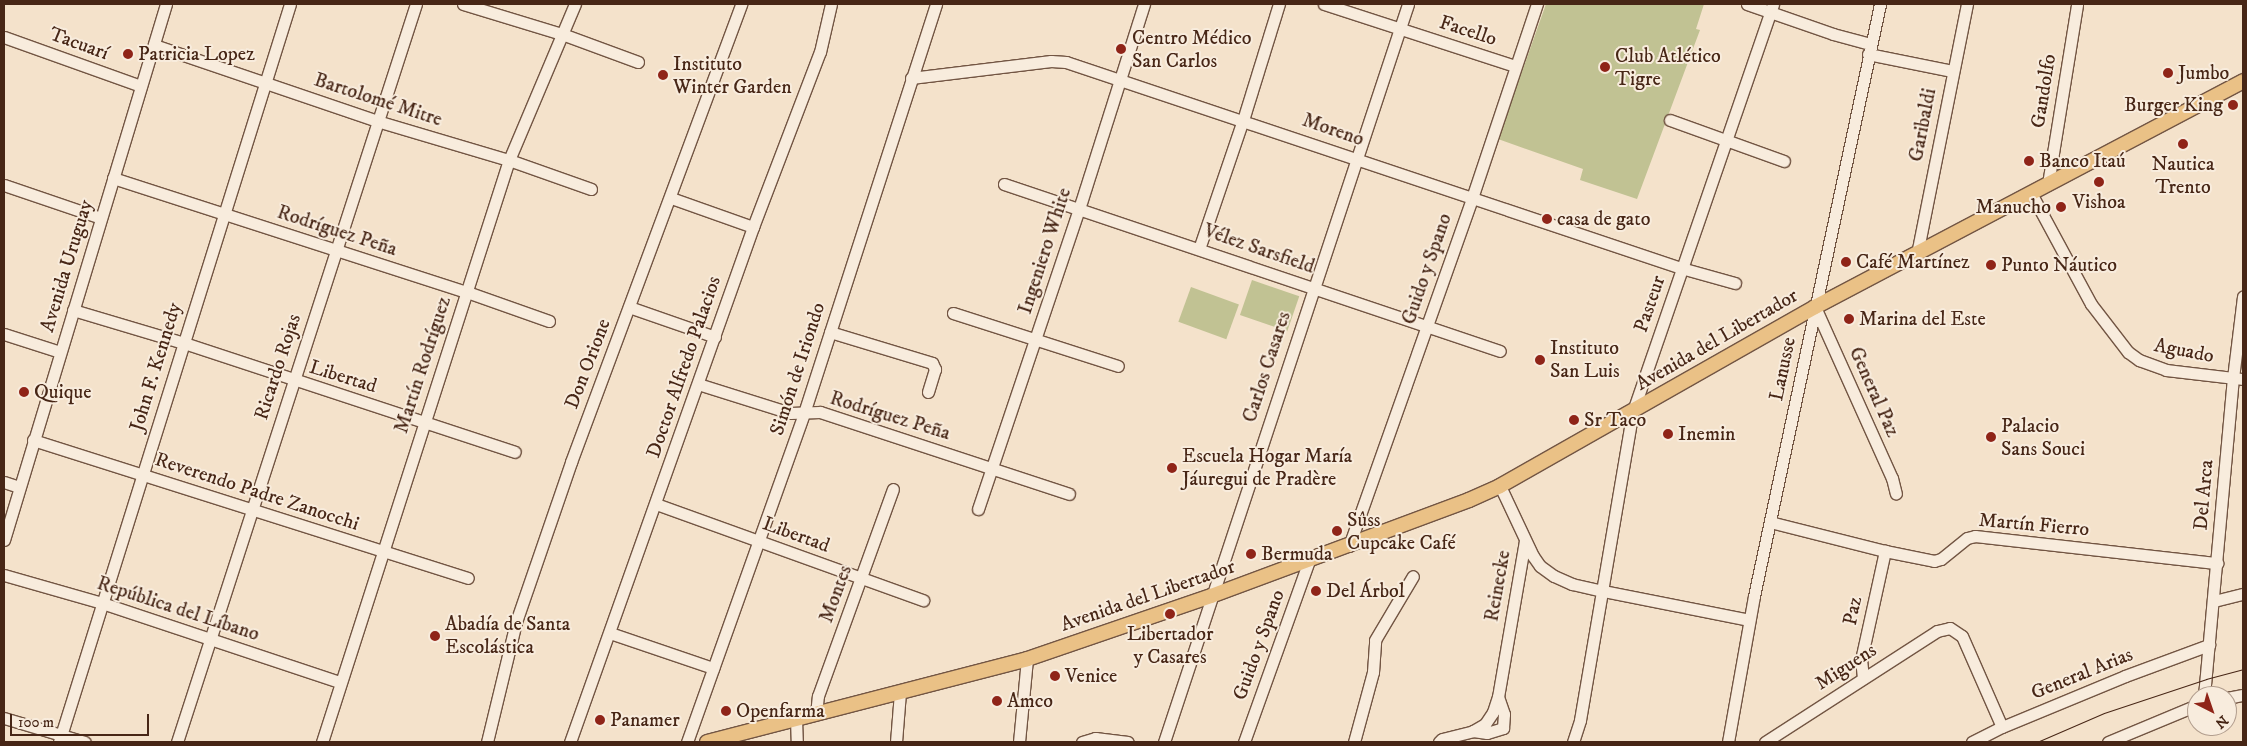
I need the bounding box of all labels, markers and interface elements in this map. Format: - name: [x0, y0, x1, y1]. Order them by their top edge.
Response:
- street label: Facello: [1436, 11, 1500, 51]
- street label: Tacuarí: [46, 22, 112, 66]
- place label: Centro Médico San Carlos: [1132, 26, 1252, 73]
- place label: Patricia Lopez: [138, 42, 255, 66]
- marker: Centro Médico San Carlos: [1114, 42, 1128, 56]
- place label: Club Atlético Tigre: [1615, 44, 1721, 91]
- marker: Patricia Lopez: [122, 48, 134, 60]
- place label: Instituto Winter Garden: [673, 52, 792, 99]
- street label: Gandolfo: [2026, 52, 2062, 130]
- marker: Club Atlético Tigre: [1599, 61, 1611, 73]
- place label: Jumbo: [2178, 61, 2229, 85]
- marker: Jumbo: [2162, 67, 2174, 79]
- street label: Bartolomé Mitre: [311, 68, 445, 132]
- marker: Instituto Winter Garden: [657, 69, 669, 81]
- street label: Garibaldi: [1904, 86, 1942, 164]
- place label: Burger King: [2124, 93, 2223, 117]
- marker: Burger King: [2227, 99, 2239, 111]
- street label: Moreno: [1299, 108, 1367, 152]
- marker: Nautica Trento: [2177, 138, 2189, 150]
- place label: Banco Itaú: [2039, 149, 2126, 173]
- place label: Nautica Trento: [2152, 152, 2214, 199]
- marker: Banco Itaú: [2023, 155, 2035, 167]
- marker: Vishoa: [2093, 176, 2105, 188]
- street label: Ingeniero White: [1013, 185, 1077, 317]
- place label: Vishoa: [2073, 190, 2125, 214]
- place label: Manucho: [1975, 195, 2051, 219]
- street label: Avenida Uruguay: [35, 197, 99, 335]
- street label: Rodríguez Peña: [274, 200, 400, 262]
- marker: Manucho: [2055, 201, 2067, 213]
- place label: casa de gato: [1557, 207, 1650, 231]
- street label: Guido y Spano: [1397, 210, 1457, 328]
- marker: casa de gato: [1541, 213, 1553, 225]
- street label: Vélez Sarsfield: [1200, 219, 1318, 279]
- place label: Café Martínez: [1856, 250, 1970, 274]
- place label: Punto Náutico: [2001, 253, 2117, 277]
- marker: Café Martínez: [1840, 256, 1852, 268]
- marker: Punto Náutico: [1985, 259, 1997, 271]
- street label: Pasteur: [1629, 272, 1671, 336]
- street label: Doctor Alfredo Palacios: [642, 273, 726, 461]
- street label: Avenida del Libertador: [1632, 284, 1802, 396]
- street label: Martín Rodríguez: [390, 294, 456, 436]
- street label: John F. Kennedy: [125, 300, 187, 434]
- street label: Simón de Iriondo: [765, 300, 831, 438]
- place label: Marina del Este: [1859, 307, 1986, 331]
- street label: Carlos Casares: [1238, 309, 1296, 425]
- street label: Ricardo Rojas: [250, 311, 306, 423]
- marker: Marina del Este: [1843, 313, 1855, 325]
- street label: Don Orione: [560, 316, 616, 412]
- street label: Aguado: [2152, 333, 2216, 369]
- street label: Lanusse: [1765, 335, 1801, 403]
- place label: Instituto San Luis: [1550, 336, 1620, 383]
- street label: General Paz: [1844, 343, 1904, 441]
- marker: Instituto San Luis: [1534, 354, 1546, 366]
- street label: Libertad: [306, 355, 380, 399]
- place label: Quique: [34, 380, 91, 404]
- marker: Quique: [18, 386, 30, 398]
- street label: Rodríguez Peña: [827, 386, 953, 446]
- place label: Sr Taco: [1584, 408, 1646, 432]
- marker: Sr Taco: [1568, 414, 1580, 426]
- place label: Palacio Sans Souci: [2001, 414, 2085, 461]
- place label: Inemin: [1678, 422, 1736, 446]
- marker: Inemin: [1662, 428, 1674, 440]
- marker: Palacio Sans Souci: [1985, 431, 1997, 443]
- place label: Escuela Hogar María Jáuregui de Pradère: [1182, 444, 1352, 491]
- street label: Reverendo Padre Zanocchi: [152, 448, 362, 536]
- street label: Del Arca: [2189, 459, 2219, 531]
- marker: Escuela Hogar María Jáuregui de Pradère: [1166, 462, 1178, 474]
- place label: Sûss Cupcake Café: [1347, 508, 1456, 555]
- street label: Martín Fierro: [1978, 508, 2090, 542]
- street label: Libertad: [759, 512, 833, 558]
- marker: Sûss Cupcake Café: [1331, 525, 1343, 537]
- place label: Bermuda: [1261, 542, 1332, 566]
- marker: Bermuda: [1245, 548, 1257, 560]
- street label: Reinecke: [1480, 548, 1516, 624]
- street label: Avenida del Libertador: [1058, 555, 1238, 637]
- street label: Montes: [815, 562, 857, 626]
- street label: República del Líbano: [94, 571, 262, 647]
- place label: Del Árbol: [1326, 579, 1405, 603]
- marker: Del Árbol: [1310, 585, 1322, 597]
- street label: Guido y Spano: [1228, 587, 1290, 703]
- street label: Paz: [1838, 594, 1868, 628]
- marker: Libertador y Casares: [1164, 608, 1176, 620]
- place label: Abadía de Santa Escolástica: [445, 612, 570, 659]
- place label: Libertador y Casares: [1127, 622, 1213, 669]
- marker: Abadía de Santa Escolástica: [429, 630, 441, 642]
- street label: Miguens: [1811, 638, 1881, 696]
- street label: General Arias: [2028, 643, 2136, 705]
- place label: Venice: [1065, 664, 1117, 688]
- marker: Venice: [1049, 670, 1061, 682]
- north arrow: [2187, 686, 2237, 736]
- place label: Amco: [1007, 689, 1053, 713]
- marker: Amco: [991, 695, 1003, 707]
- place label: Openfarma: [736, 699, 825, 723]
- scale bar: [12, 704, 151, 736]
- marker: Openfarma: [720, 705, 732, 717]
- place label: Panamer: [610, 708, 680, 732]
- text: N: [2211, 711, 2231, 732]
- text: 100 m: [18, 713, 54, 732]
- marker: Panamer: [594, 714, 606, 726]

